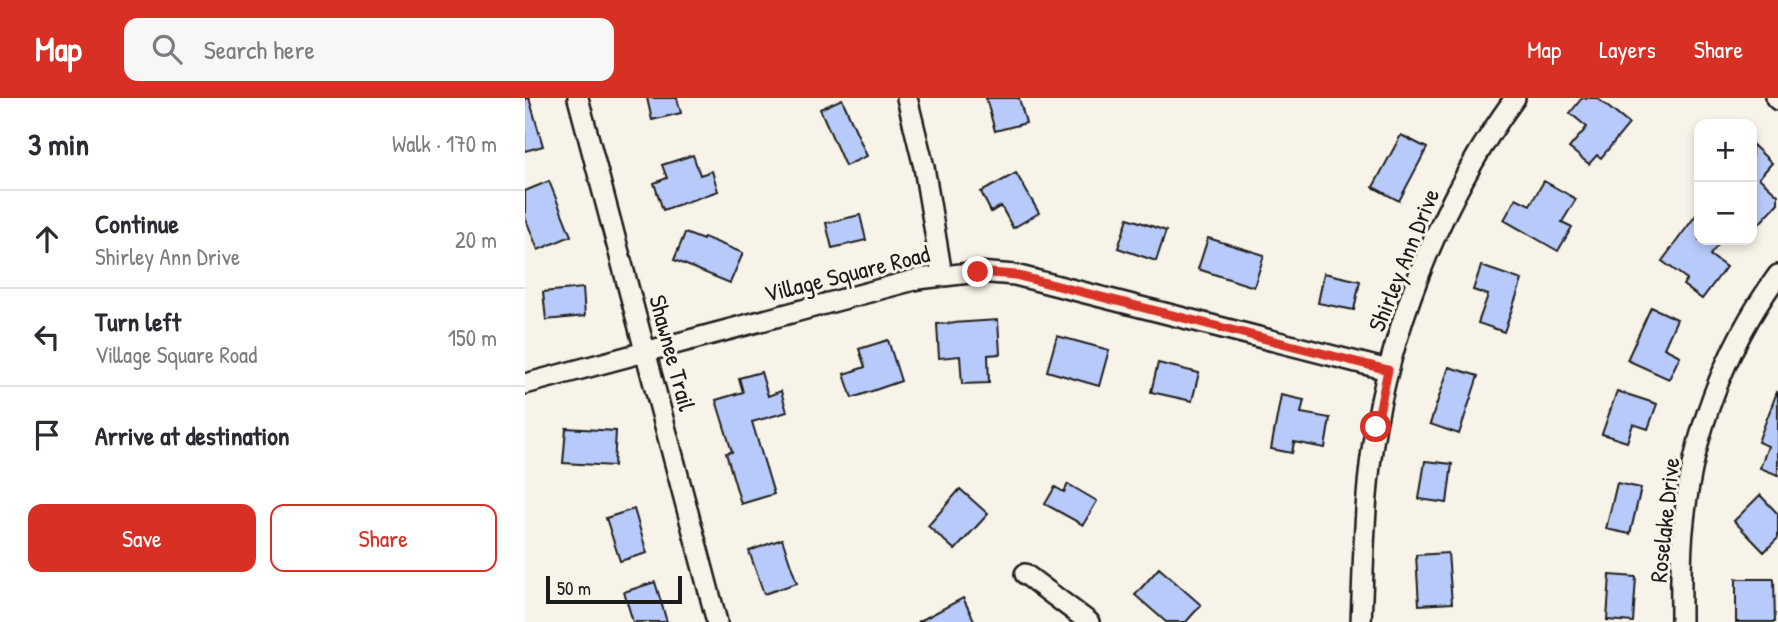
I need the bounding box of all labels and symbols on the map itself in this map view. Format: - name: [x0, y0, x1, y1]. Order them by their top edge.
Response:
- street label: Shirley Ann Drive: [1360, 183, 1446, 336]
- street label: Village Square Road: [761, 237, 933, 309]
- route end: [962, 256, 993, 287]
- street label: Shawnee Trail: [642, 291, 704, 415]
- route start: [1360, 411, 1391, 442]
- street label: Roselake Drive: [1642, 455, 1687, 584]
- scale bar: [546, 573, 683, 605]

